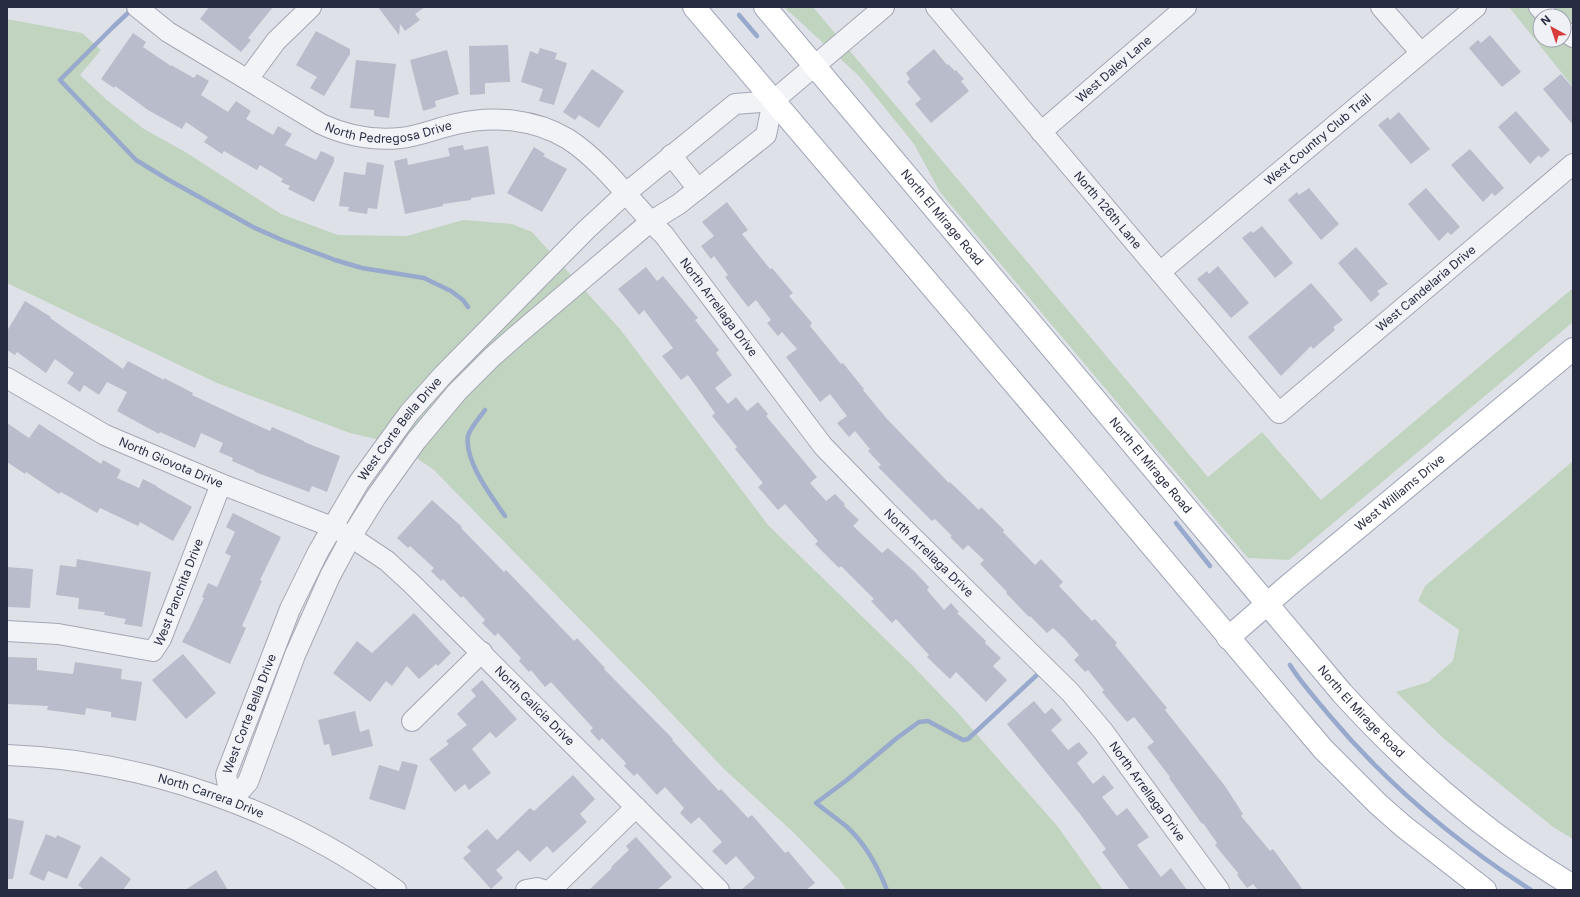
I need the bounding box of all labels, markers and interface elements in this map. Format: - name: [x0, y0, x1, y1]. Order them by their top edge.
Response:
- north arrow: [1532, 8, 1572, 48]
- text: N: [1538, 12, 1553, 28]
- street label: West Daley Lane: [1073, 32, 1154, 106]
- street label: West Country Club Trail: [1261, 90, 1374, 188]
- street label: North Pedregosa Drive: [323, 117, 453, 146]
- street label: North El Mirage Road: [898, 166, 987, 268]
- street label: North 126th Lane: [1071, 168, 1145, 252]
- street label: West Candelaria Drive: [1373, 242, 1479, 335]
- street label: North Arrellaga Drive: [677, 255, 761, 359]
- street label: West Corte Bella Drive: [354, 374, 445, 483]
- street label: North El Mirage Road: [1106, 414, 1196, 516]
- street label: North Giovota Drive: [117, 434, 226, 491]
- street label: West Williams Drive: [1352, 451, 1447, 534]
- street label: North Arrellaga Drive: [881, 505, 977, 600]
- street label: West Panchita Drive: [150, 536, 206, 649]
- street label: West Corte Bella Drive: [219, 652, 279, 776]
- street label: North El Mirage Road: [1315, 662, 1408, 760]
- street label: North Galicia Drive: [492, 663, 578, 749]
- street label: North Arrellaga Drive: [1106, 738, 1189, 844]
- street label: North Carrera Drive: [156, 770, 266, 821]

